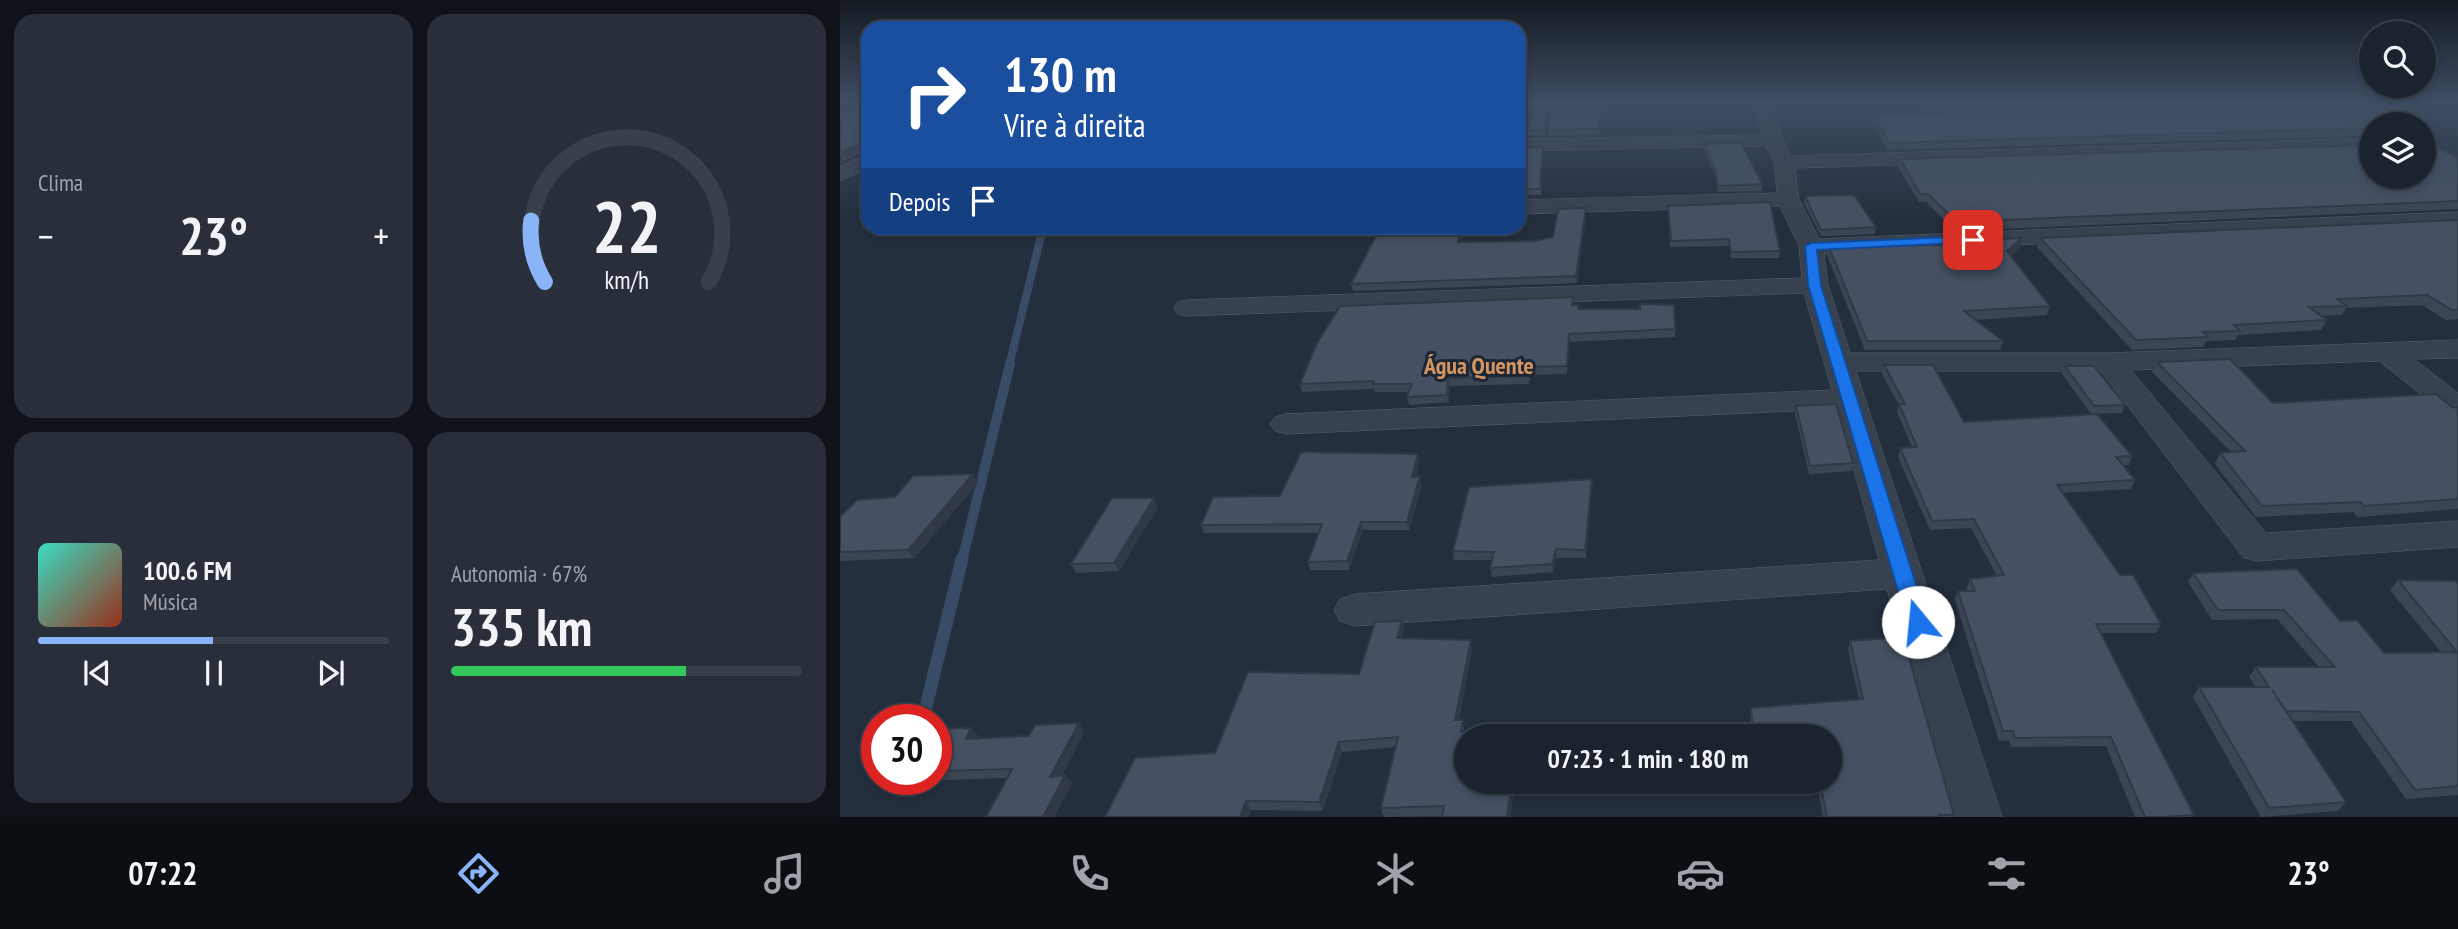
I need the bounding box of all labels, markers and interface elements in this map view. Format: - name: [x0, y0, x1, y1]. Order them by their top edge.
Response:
- map controls: [2359, 21, 2436, 189]
- button: search: [2359, 21, 2436, 98]
- text: 130 m: [1004, 42, 1117, 106]
- icon: right: [889, 49, 980, 140]
- text: Vire à direita: [1004, 104, 1145, 146]
- button: layers: [2359, 112, 2436, 189]
- text: Clima: [38, 168, 83, 197]
- text: 22: [592, 178, 661, 272]
- icon: arrive: [964, 182, 1002, 220]
- text: Depois: [889, 185, 950, 218]
- text: 23°: [179, 202, 248, 269]
- pin: [1943, 210, 2003, 270]
- text: −: [38, 211, 54, 260]
- text: +: [373, 211, 389, 260]
- icon: arrive: [1954, 221, 1992, 259]
- text: km/h: [604, 264, 649, 296]
- district label: Água Quente: [1423, 350, 1534, 381]
- text: 100.6 FM: [143, 554, 232, 587]
- text: Autonomia · 67%: [451, 559, 587, 588]
- position arrow: [1881, 585, 1955, 659]
- text: Música: [143, 587, 198, 616]
- text: 335 km: [451, 593, 592, 660]
- icon: previous: [78, 654, 116, 692]
- icon: pause: [195, 654, 233, 692]
- icon: next: [312, 654, 350, 692]
- speed limit sign: 30: [861, 704, 952, 795]
- text: 07:23 · 1 min · 180 m: [1548, 742, 1748, 775]
- icon: directions: [454, 849, 503, 898]
- icon: music: [760, 849, 809, 898]
- icon: phone: [1065, 849, 1114, 898]
- icon: climate: [1371, 849, 1420, 898]
- icon: car: [1676, 849, 1725, 898]
- icon: filters: [1982, 849, 2031, 898]
- text: 07:22: [128, 852, 198, 894]
- text: 23°: [2287, 852, 2330, 894]

